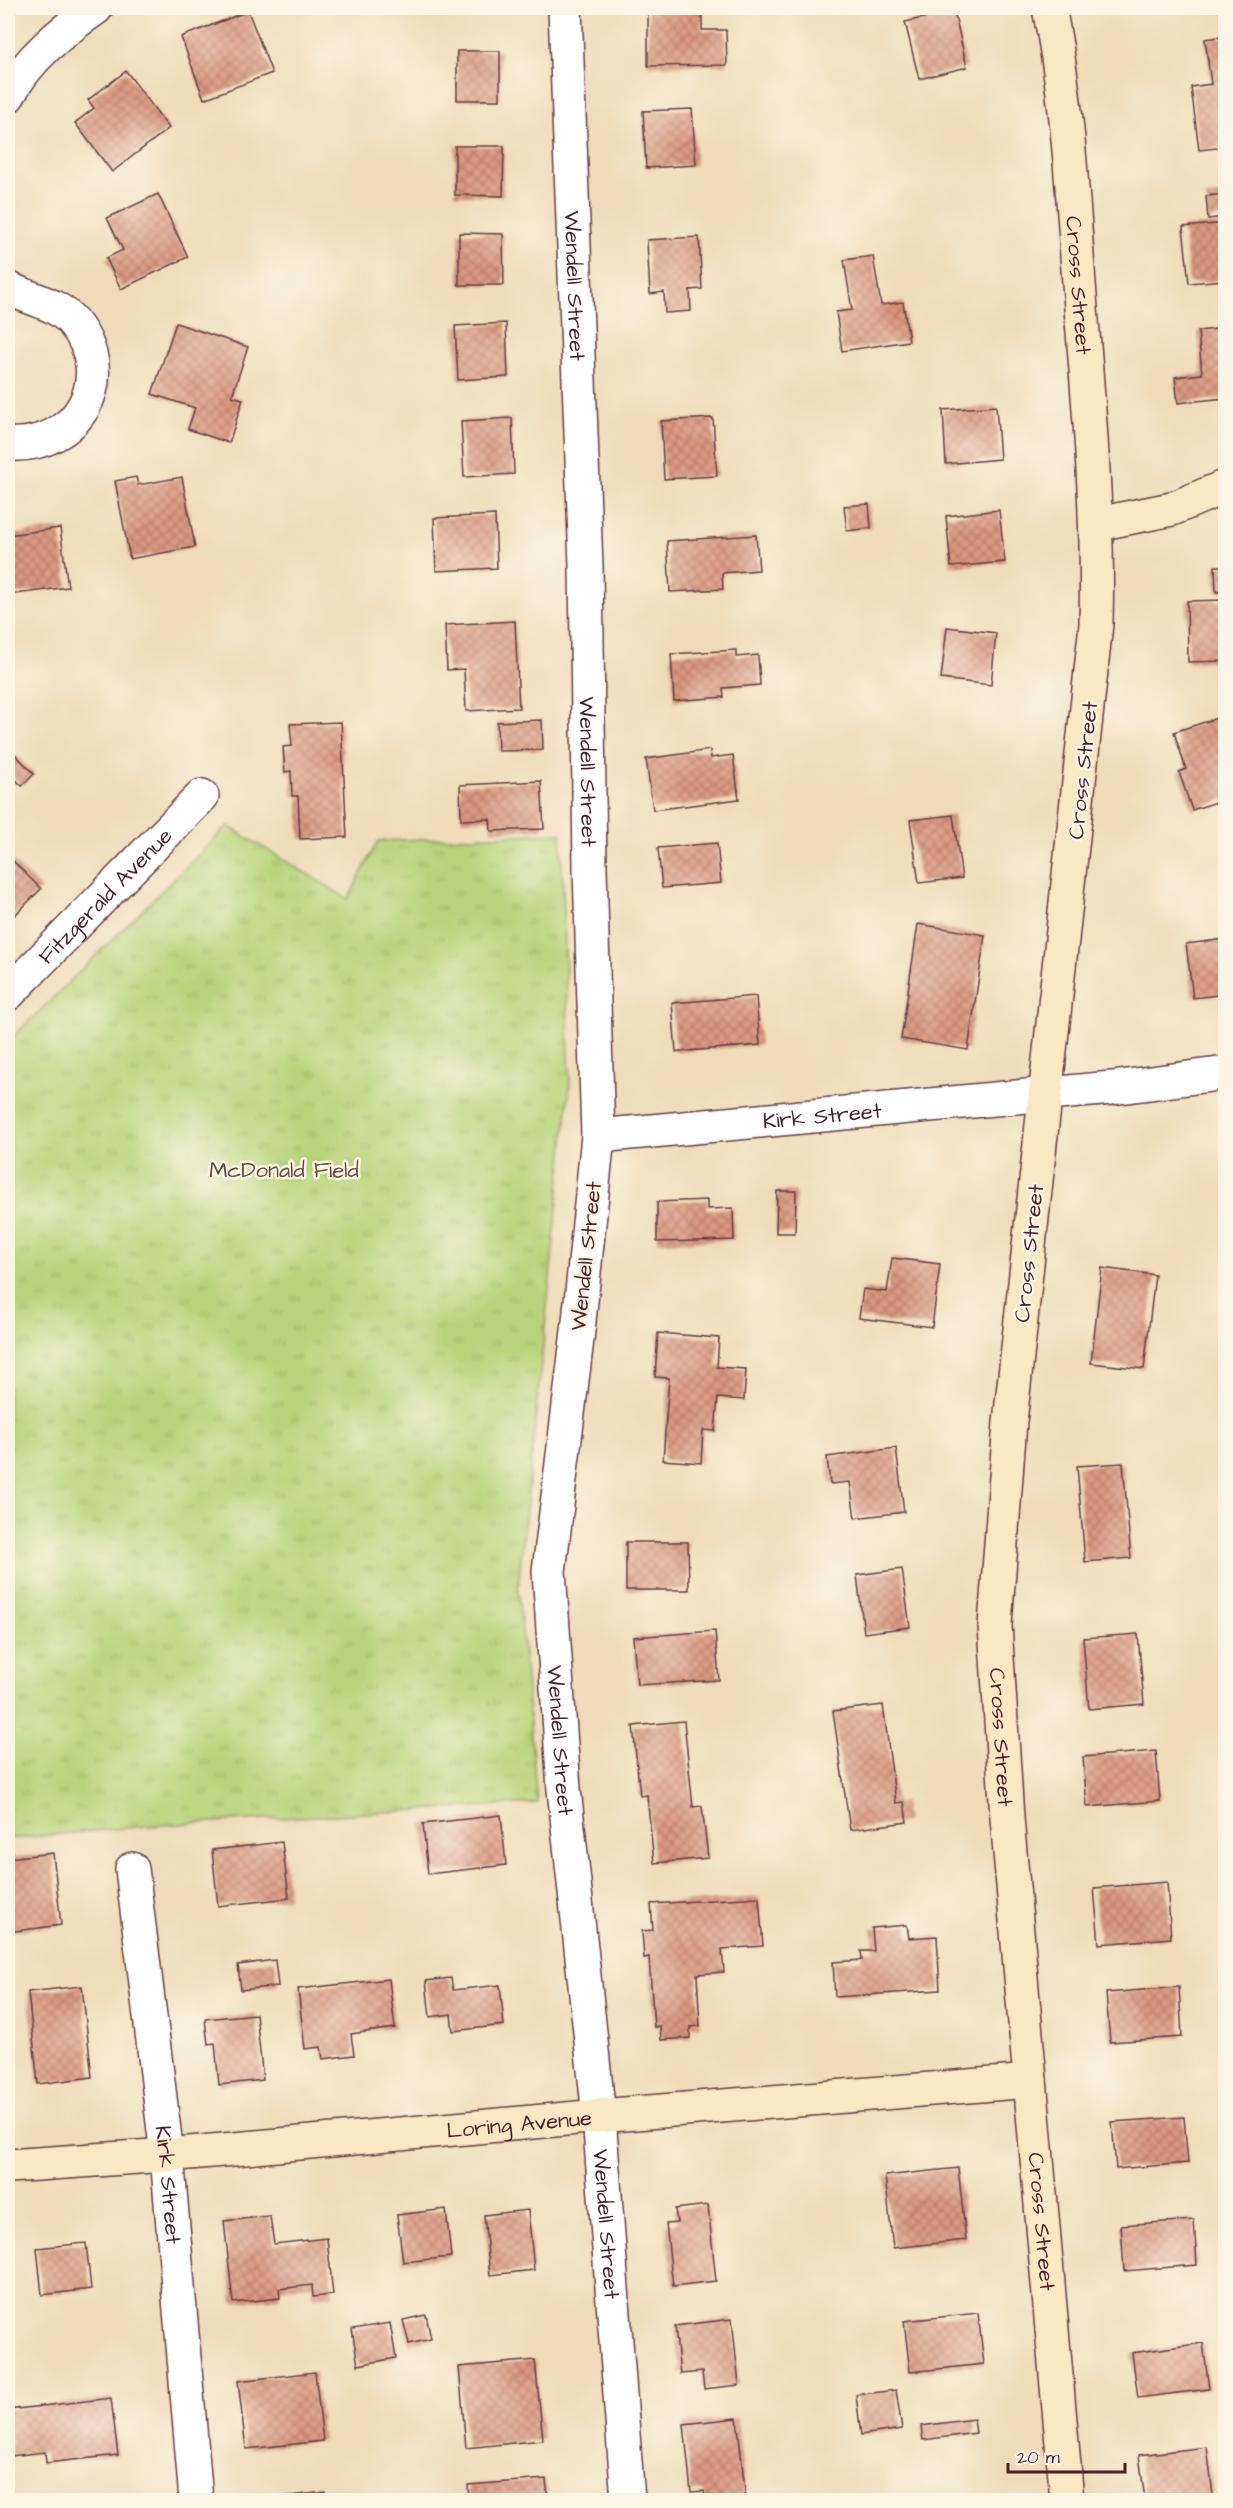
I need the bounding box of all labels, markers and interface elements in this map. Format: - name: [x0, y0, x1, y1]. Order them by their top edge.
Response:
- street label: Wendell Street: [556, 210, 592, 362]
- street label: Cross Street: [1057, 215, 1099, 356]
- street label: Wendell Street: [571, 696, 604, 847]
- street label: Cross Street: [1061, 699, 1106, 841]
- street label: Fitzgerald Avenue: [32, 821, 180, 972]
- street label: Kirk Street: [761, 1096, 883, 1138]
- park label: McDonald Field: [209, 1155, 359, 1186]
- street label: Wendell Street: [563, 1180, 610, 1333]
- street label: Cross Street: [1007, 1182, 1052, 1324]
- street label: Wendell Street: [539, 1664, 581, 1817]
- street label: Cross Street: [981, 1667, 1020, 1808]
- street label: Loring Avenue: [445, 2103, 593, 2147]
- street label: Kirk Street: [147, 2124, 188, 2246]
- street label: Wendell Street: [585, 2148, 627, 2300]
- street label: Cross Street: [1019, 2151, 1063, 2292]
- scale bar: [1008, 2436, 1125, 2474]
- text: 20 m: [1017, 2445, 1060, 2470]

